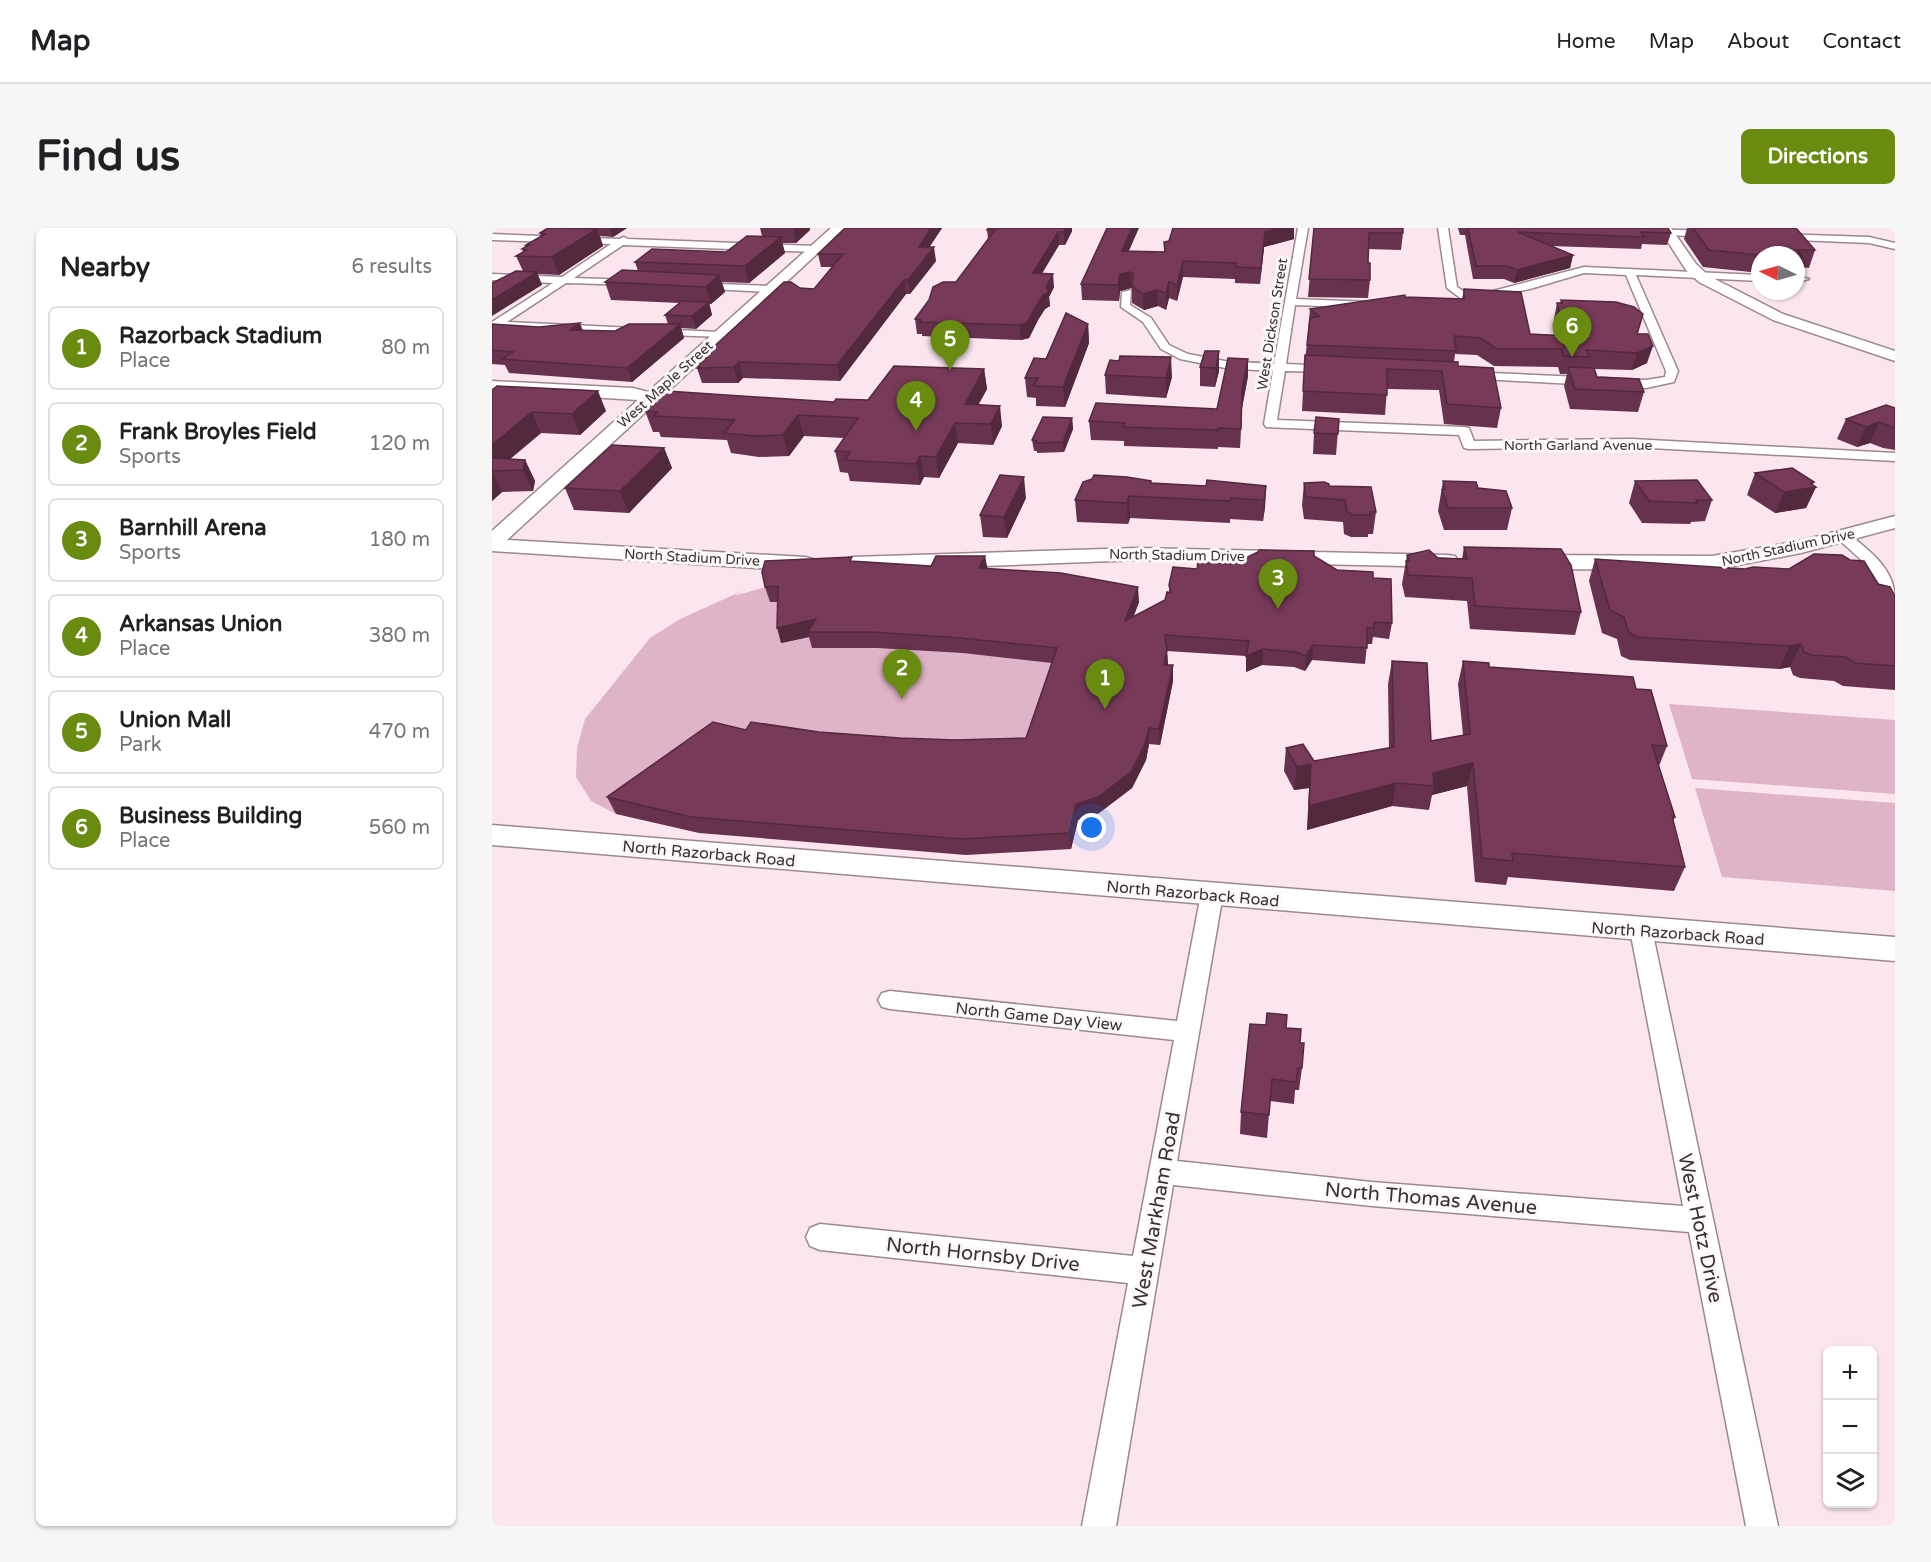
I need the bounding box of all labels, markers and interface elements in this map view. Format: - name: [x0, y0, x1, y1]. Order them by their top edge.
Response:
- text: Map: [30, 24, 90, 58]
- text: Home: [1556, 29, 1616, 54]
- text: Map: [1649, 29, 1694, 54]
- text: About: [1727, 29, 1789, 54]
- text: Contact: [1822, 29, 1901, 54]
- button: Directions: [1741, 129, 1895, 184]
- text: Find us: [36, 131, 180, 182]
- north arrow: [1751, 246, 1805, 300]
- text: Nearby: [60, 252, 150, 283]
- text: 6 results: [352, 255, 432, 279]
- street label: West Dickson Street: [1254, 256, 1291, 391]
- pin: 6: [1552, 308, 1592, 357]
- pin: 5: [930, 320, 970, 370]
- text: Razorback Stadium: [119, 323, 322, 349]
- text: 1: [75, 336, 88, 360]
- text: 80 m: [381, 336, 430, 360]
- street label: West Maple Street: [614, 337, 717, 432]
- text: Place: [119, 349, 170, 373]
- pin: 4: [896, 382, 936, 431]
- text: Frank Broyles Field: [119, 419, 317, 445]
- text: 2: [75, 432, 88, 456]
- text: 120 m: [369, 432, 430, 456]
- street label: North Garland Avenue: [1504, 437, 1652, 454]
- text: Sports: [119, 445, 181, 469]
- text: Barnhill Arena: [119, 515, 267, 541]
- street label: North Stadium Drive: [1720, 525, 1856, 570]
- text: 3: [75, 528, 88, 552]
- text: 180 m: [369, 528, 430, 552]
- text: Sports: [119, 541, 181, 565]
- street label: North Stadium Drive: [624, 545, 760, 570]
- street label: North Stadium Drive: [1109, 546, 1245, 565]
- pin: 3: [1258, 560, 1298, 609]
- text: Arkansas Union: [119, 611, 282, 637]
- text: 4: [75, 624, 88, 648]
- text: 380 m: [369, 624, 430, 648]
- text: Place: [119, 637, 170, 661]
- pin: 2: [882, 650, 922, 699]
- pin: 1: [1086, 660, 1124, 709]
- text: Union Mall: [119, 707, 231, 733]
- text: 5: [75, 720, 88, 744]
- text: 470 m: [369, 720, 430, 744]
- text: Park: [119, 733, 162, 757]
- text: Business Building: [119, 803, 302, 829]
- your location: [1077, 813, 1106, 842]
- text: 6: [75, 816, 88, 840]
- text: 560 m: [369, 816, 430, 840]
- text: Place: [119, 829, 170, 853]
- street label: North Razorback Road: [622, 836, 796, 872]
- street label: North Razorback Road: [1106, 876, 1280, 912]
- street label: North Razorback Road: [1591, 918, 1765, 950]
- street label: North Game Day View: [955, 998, 1124, 1036]
- street label: West Markham Road: [1128, 1110, 1186, 1310]
- street label: West Hotz Drive: [1672, 1151, 1728, 1305]
- street label: North Thomas Avenue: [1324, 1178, 1538, 1220]
- street label: North Hornsby Drive: [885, 1233, 1081, 1277]
- map controls: [1823, 1346, 1877, 1508]
- button: +: [1823, 1346, 1877, 1400]
- button: −: [1823, 1400, 1877, 1454]
- button: layers: [1823, 1454, 1877, 1508]

